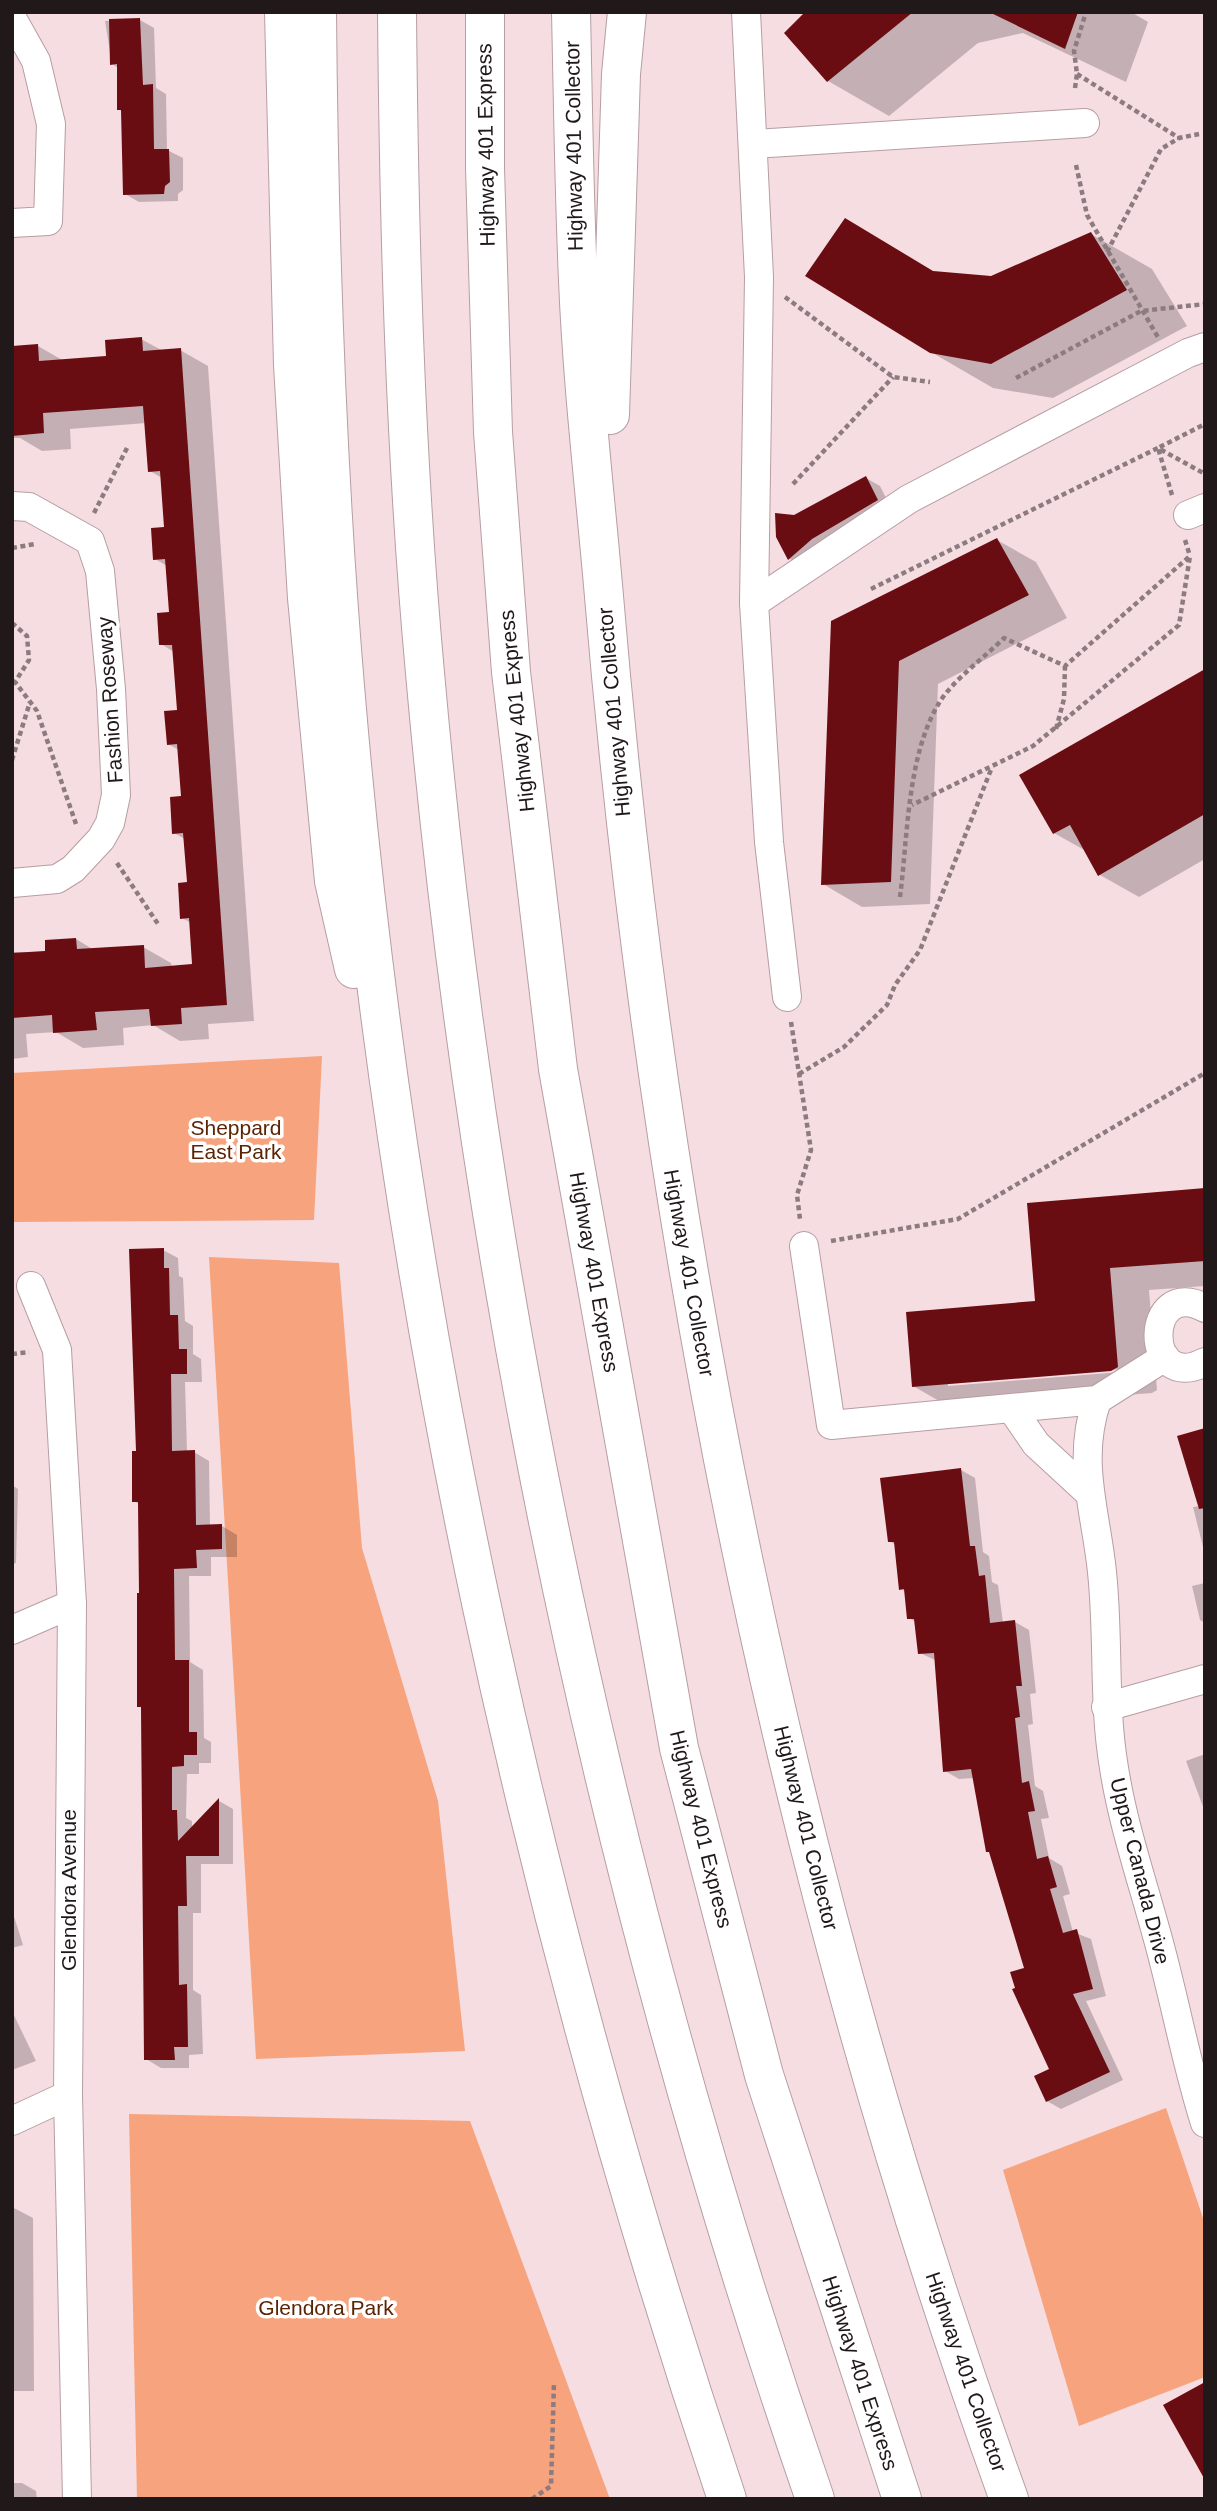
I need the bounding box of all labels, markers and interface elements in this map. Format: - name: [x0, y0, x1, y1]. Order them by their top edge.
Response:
- street label: Highway 401 Collector: [560, 41, 587, 251]
- street label: Highway 401 Express: [472, 43, 499, 247]
- street label: Highway 401 Collector: [593, 606, 634, 818]
- street label: Highway 401 Express: [494, 609, 539, 813]
- street label: Fashion Roseway: [92, 615, 127, 784]
- park label: Sheppard East Park: [190, 1116, 282, 1163]
- street label: Highway 401 Collector: [660, 1167, 719, 1378]
- street label: Highway 401 Express: [566, 1170, 623, 1374]
- street label: Highway 401 Collector: [770, 1723, 843, 1933]
- street label: Highway 401 Express: [666, 1728, 737, 1930]
- street label: Upper Canada Drive: [1106, 1775, 1175, 1967]
- street label: Glendora Avenue: [57, 1809, 80, 1971]
- street label: Highway 401 Collector: [921, 2269, 1012, 2475]
- street label: Highway 401 Express: [818, 2273, 903, 2473]
- park label: Glendora Park: [258, 2296, 394, 2319]

